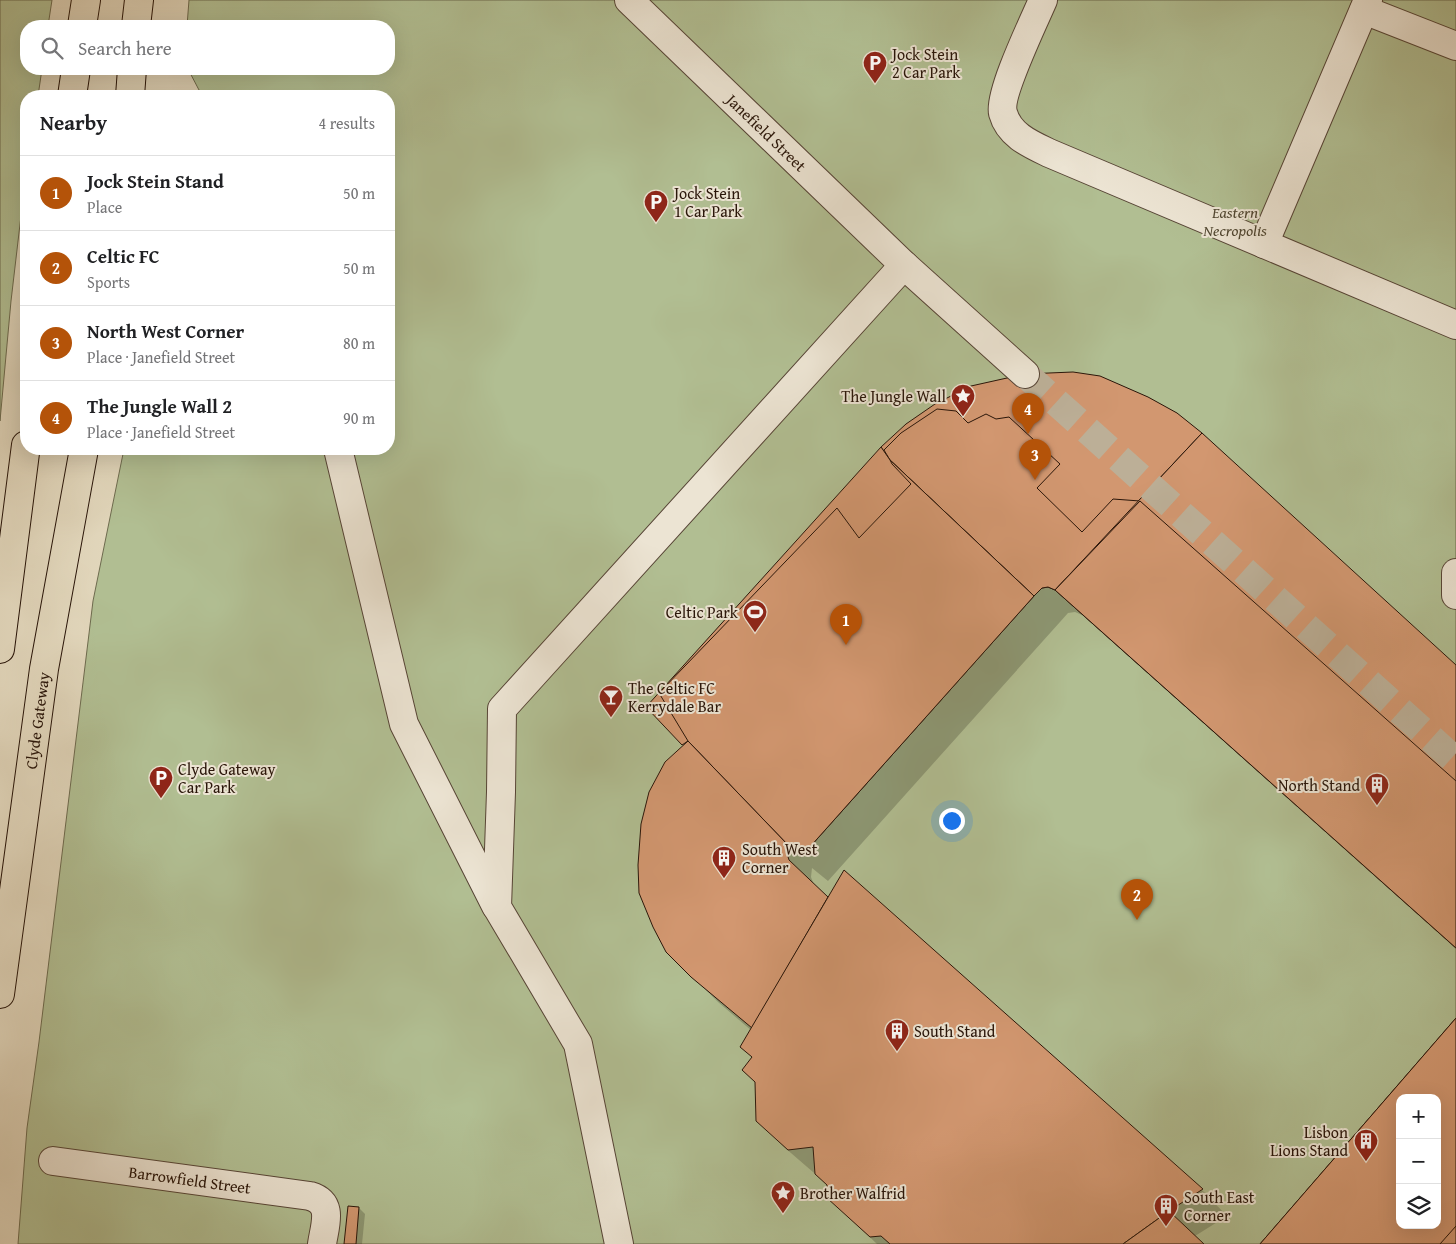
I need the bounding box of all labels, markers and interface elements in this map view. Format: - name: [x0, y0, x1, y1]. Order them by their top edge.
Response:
- search box: [20, 20, 395, 75]
- icon: search: [38, 34, 66, 62]
- text: Search here: [78, 34, 172, 62]
- place label: Jock Stein 2 Car Park: [890, 42, 961, 84]
- parking icon: Jock Stein 2 Car Park: [862, 50, 888, 84]
- street label: Janefield Street: [720, 87, 812, 177]
- text: Nearby: [40, 107, 107, 138]
- text: 4 results: [318, 111, 375, 135]
- text: Jock Stein Stand: [87, 167, 224, 195]
- text: 1: [52, 181, 60, 205]
- text: 50 m: [343, 181, 375, 205]
- place label: Jock Stein 1 Car Park: [672, 181, 743, 223]
- parking icon: Jock Stein 1 Car Park: [643, 189, 669, 223]
- text: Place: [87, 195, 122, 219]
- park label: Eastern Necropolis: [1202, 200, 1267, 242]
- text: Celtic FC: [87, 242, 160, 270]
- text: 2: [52, 256, 60, 280]
- text: 50 m: [343, 256, 375, 280]
- text: Sports: [87, 270, 130, 294]
- text: North West Corner: [87, 317, 244, 345]
- text: 3: [52, 331, 60, 355]
- text: 80 m: [343, 331, 375, 355]
- text: Place · Janefield Street: [87, 345, 235, 369]
- place icon: The Jungle Wall: [950, 383, 976, 417]
- place label: The Jungle Wall: [841, 384, 947, 408]
- text: The Jungle Wall 2: [87, 392, 232, 420]
- pin: 4: [1012, 393, 1044, 434]
- text: 4: [52, 406, 60, 430]
- text: 90 m: [343, 406, 375, 430]
- text: Place · Janefield Street: [87, 420, 235, 444]
- pin: 3: [1019, 439, 1051, 480]
- sports icon: Celtic Park: [742, 599, 768, 633]
- place label: Celtic Park: [666, 600, 739, 624]
- pin: 1: [830, 604, 862, 645]
- street label: Clyde Gateway: [19, 670, 55, 770]
- place label: The Celtic FC Kerrydale Bar: [628, 676, 721, 718]
- bar icon: The Celtic FC Kerrydale Bar: [598, 684, 624, 718]
- place label: Clyde Gateway Car Park: [178, 757, 276, 799]
- parking icon: Clyde Gateway Car Park: [148, 765, 174, 799]
- building icon: North Stand: [1364, 772, 1390, 806]
- place label: North Stand: [1278, 773, 1360, 797]
- your location: [939, 808, 965, 834]
- place label: South West Corner: [742, 837, 818, 879]
- building icon: South West Corner: [711, 845, 737, 879]
- pin: 2: [1121, 879, 1153, 920]
- building icon: South Stand: [884, 1018, 910, 1052]
- place label: South Stand: [914, 1019, 996, 1043]
- map controls: [1396, 1094, 1441, 1229]
- button: +: [1396, 1094, 1441, 1139]
- place label: Lisbon Lions Stand: [1270, 1120, 1348, 1162]
- building icon: Lisbon Lions Stand: [1353, 1128, 1379, 1162]
- button: −: [1396, 1139, 1441, 1184]
- street label: Barrowfield Street: [127, 1159, 253, 1200]
- place icon: Brother Walfrid: [770, 1180, 796, 1214]
- place label: Brother Walfrid: [800, 1181, 906, 1205]
- button: layers: [1396, 1184, 1441, 1229]
- place label: South East Corner: [1184, 1185, 1255, 1227]
- building icon: South East Corner: [1153, 1193, 1179, 1227]

